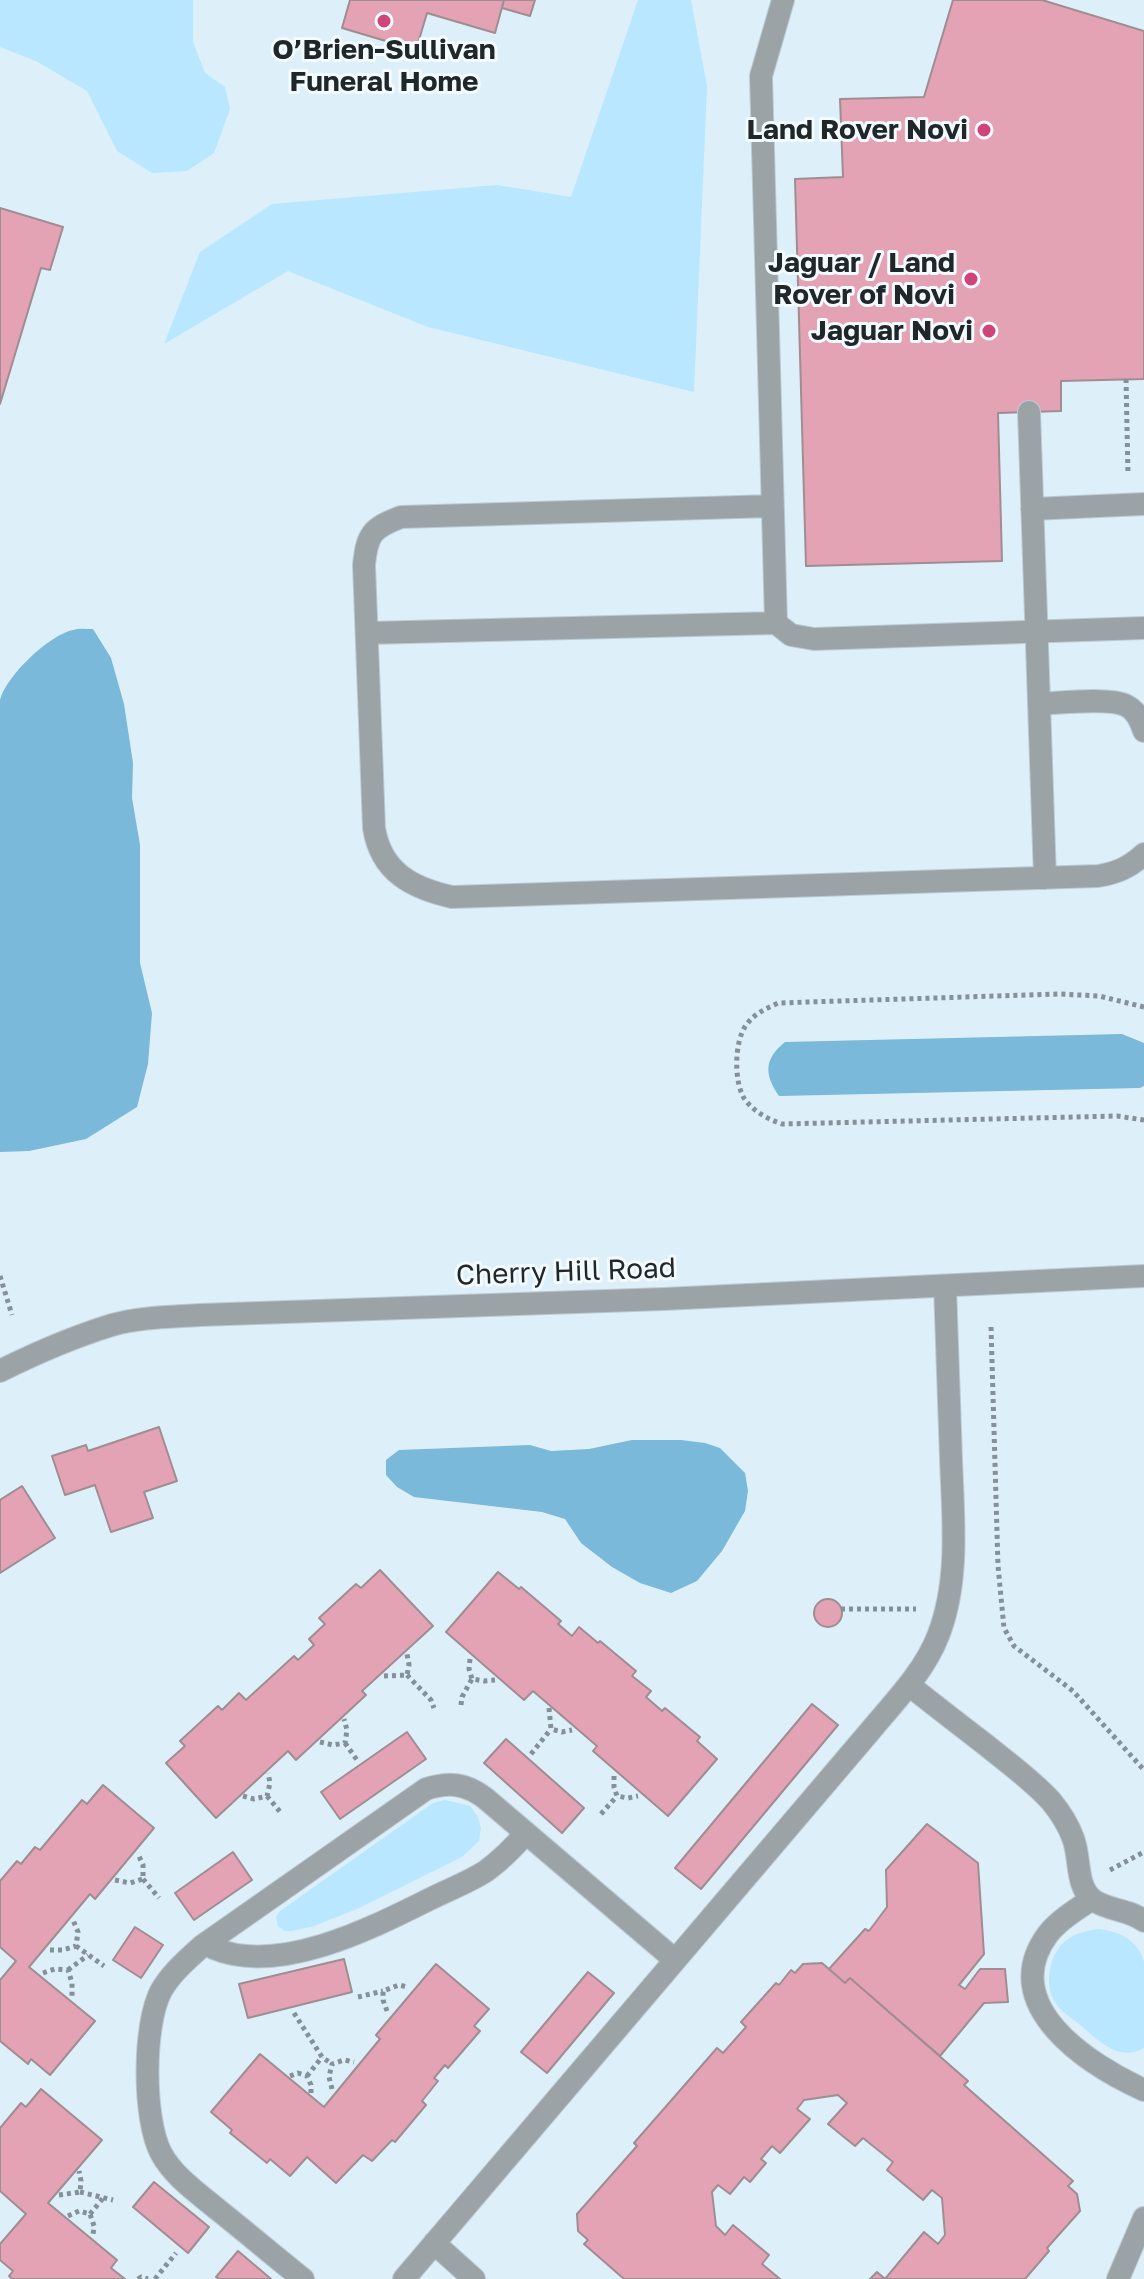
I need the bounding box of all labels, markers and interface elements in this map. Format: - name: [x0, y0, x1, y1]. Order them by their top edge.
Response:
- marker: O’Brien-Sullivan Funeral Home: [375, 12, 393, 30]
- place label: O’Brien-Sullivan Funeral Home: [272, 33, 496, 99]
- place label: Land Rover Novi: [746, 113, 968, 147]
- marker: Land Rover Novi: [975, 121, 993, 139]
- place label: Jaguar / Land Rover of Novi: [768, 246, 955, 312]
- marker: Jaguar / Land Rover of Novi: [962, 270, 980, 288]
- place label: Jaguar Novi: [811, 314, 973, 348]
- marker: Jaguar Novi: [980, 322, 998, 340]
- street label: Cherry Hill Road: [455, 1251, 677, 1293]

